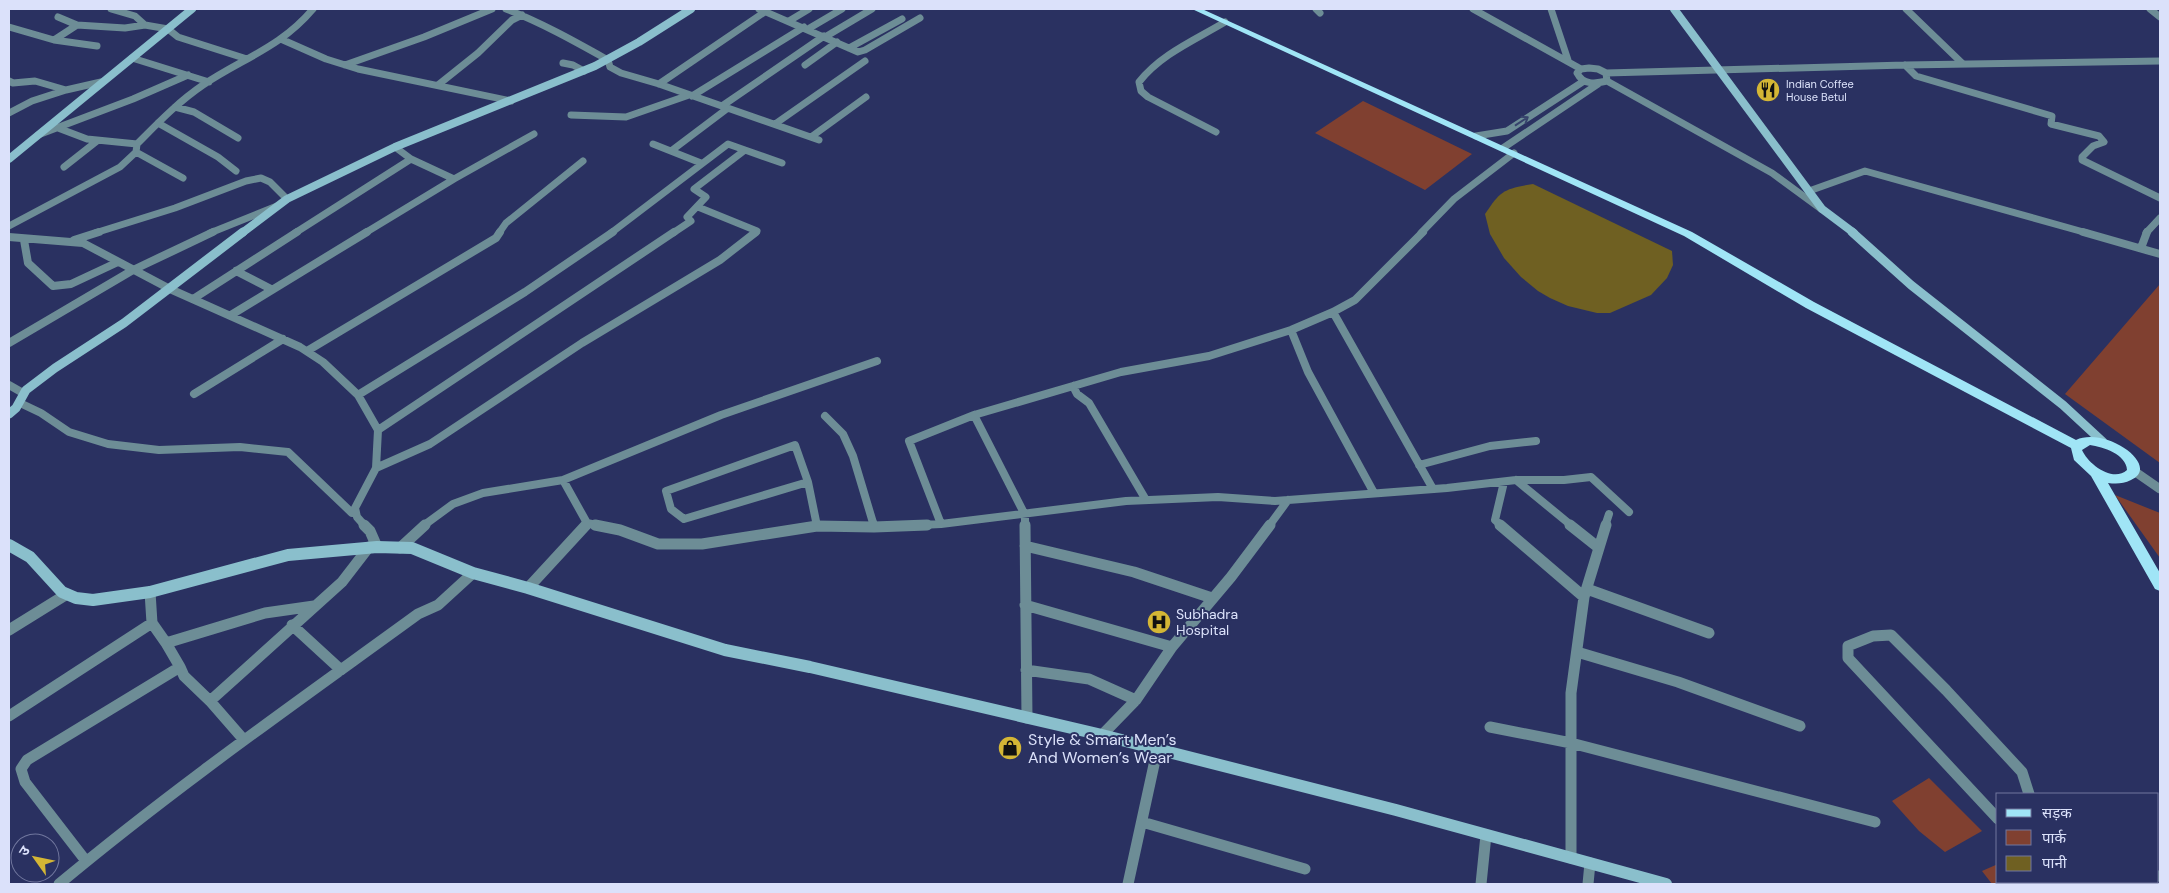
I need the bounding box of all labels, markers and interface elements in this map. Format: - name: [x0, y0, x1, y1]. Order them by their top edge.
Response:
- restaurant icon: Indian Coffee House Betul: [1755, 77, 1781, 103]
- place label: Indian Coffee House Betul: [1786, 77, 1854, 104]
- one-way arrow: [1514, 116, 1528, 126]
- place label: Subhadra Hospital: [1176, 605, 1238, 639]
- hospital icon: Subhadra Hospital: [1146, 609, 1172, 635]
- place label: Style & Smart Men’s And Women’s Wear: [1028, 729, 1176, 768]
- shop icon: Style & Smart Men’s And Women’s Wear: [997, 735, 1023, 761]
- legend: [1996, 793, 2159, 883]
- text: सड़क: [2042, 803, 2072, 823]
- text: पार्क: [2042, 828, 2066, 848]
- north arrow: [10, 833, 60, 883]
- text: उ: [14, 842, 34, 859]
- text: पानी: [2042, 853, 2068, 873]

